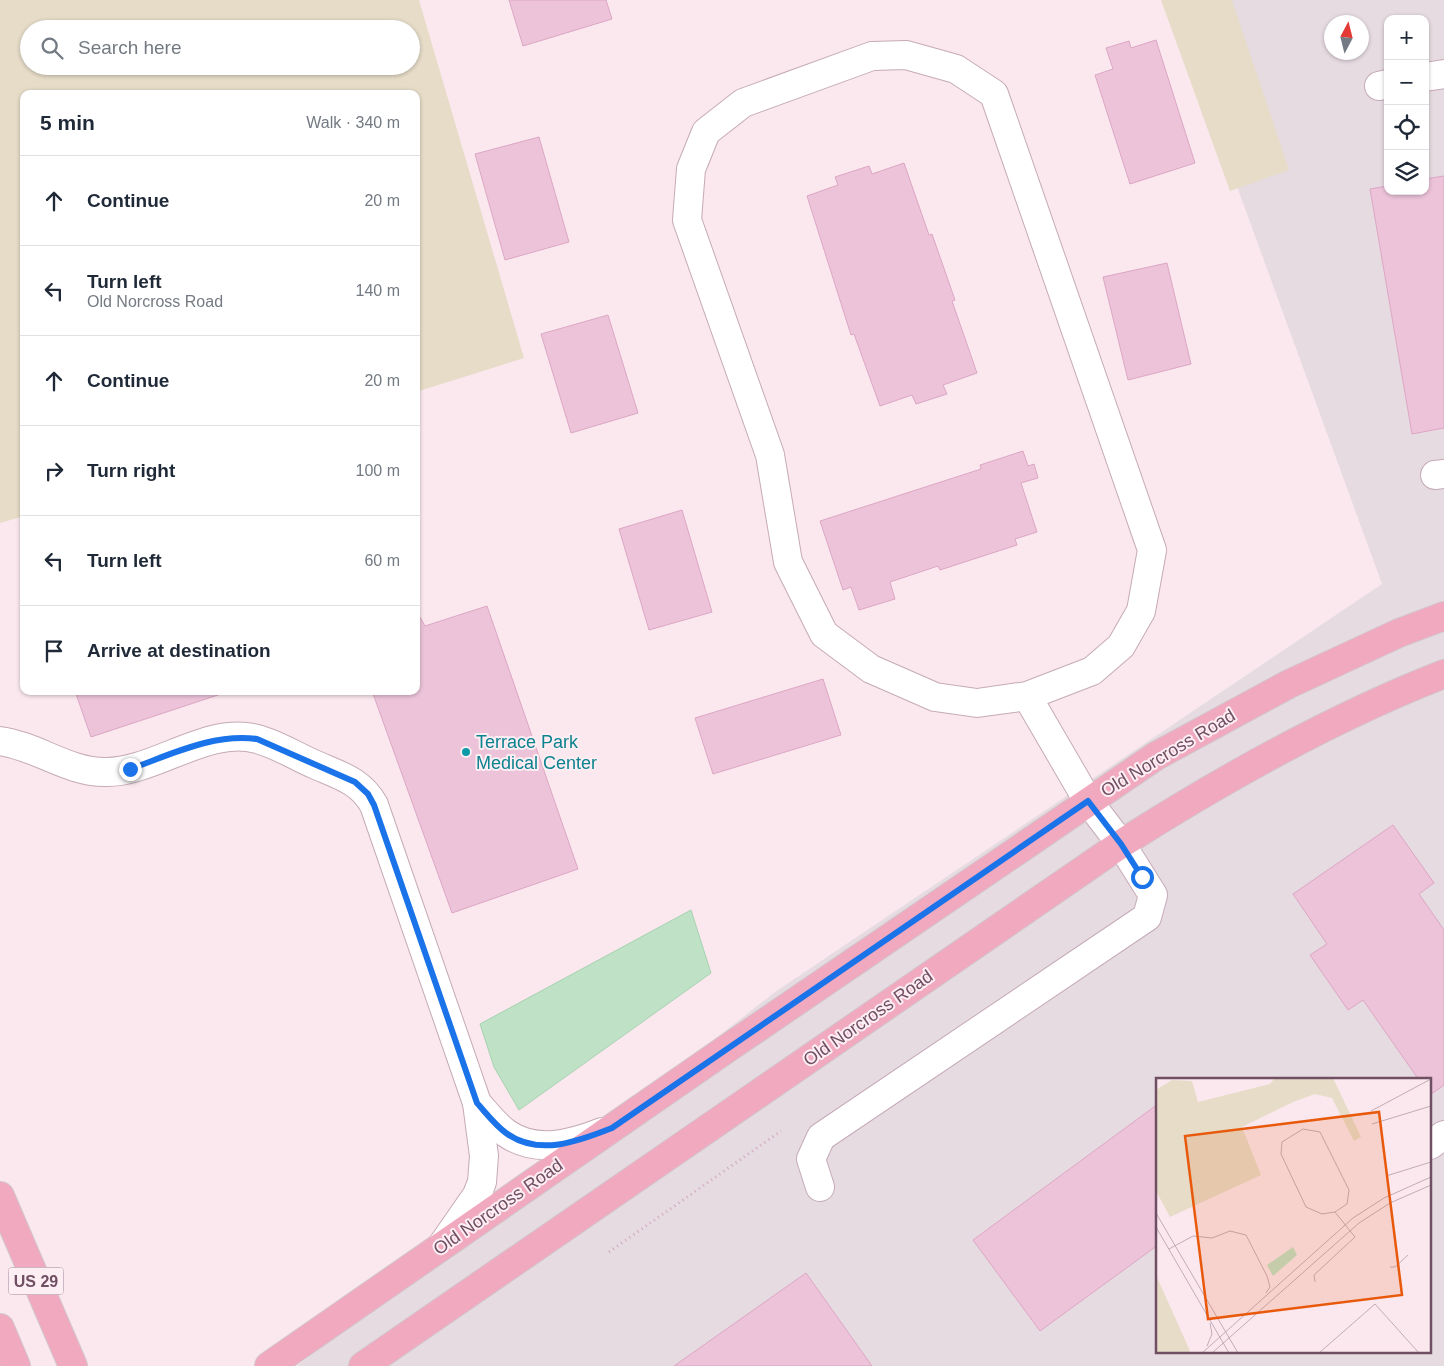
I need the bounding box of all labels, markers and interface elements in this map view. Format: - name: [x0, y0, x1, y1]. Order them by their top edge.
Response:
- north arrow: [1324, 15, 1369, 60]
- map controls: [1384, 15, 1429, 195]
- button: +: [1384, 15, 1429, 60]
- search box: [20, 20, 420, 75]
- icon: search: [38, 34, 66, 62]
- text: Search here: [78, 37, 182, 58]
- button: −: [1384, 60, 1429, 105]
- button: locate: [1384, 105, 1429, 150]
- text: 5 min: [40, 111, 95, 134]
- text: Walk · 340 m: [306, 114, 400, 131]
- button: layers: [1384, 150, 1429, 195]
- icon: ahead: [40, 187, 68, 215]
- text: Continue: [87, 190, 169, 211]
- text: 20 m: [364, 192, 400, 209]
- text: Turn left: [87, 271, 162, 292]
- icon: left: [40, 277, 68, 305]
- text: 140 m: [356, 282, 400, 299]
- text: Old Norcross Road: [87, 293, 223, 310]
- icon: ahead: [40, 367, 68, 395]
- text: Continue: [87, 370, 169, 391]
- text: 20 m: [364, 372, 400, 389]
- icon: right: [40, 457, 68, 485]
- text: Turn right: [87, 460, 175, 481]
- text: 100 m: [356, 462, 400, 479]
- icon: left: [40, 547, 68, 575]
- text: Turn left: [87, 550, 162, 571]
- text: 60 m: [364, 552, 400, 569]
- icon: arrive: [40, 637, 68, 665]
- text: Arrive at destination: [87, 640, 271, 661]
- street label: Old Norcross Road: [1097, 705, 1239, 801]
- place label: Terrace Park Medical Center: [476, 732, 597, 773]
- marker: Terrace Park Medical Center: [460, 746, 472, 758]
- route end: [119, 758, 142, 781]
- route start: [1131, 866, 1154, 889]
- street label: Old Norcross Road: [800, 966, 936, 1070]
- inset map: [1156, 1078, 1432, 1354]
- street label: Old Norcross Road: [430, 1155, 566, 1259]
- road number: US 29: [8, 1268, 64, 1294]

